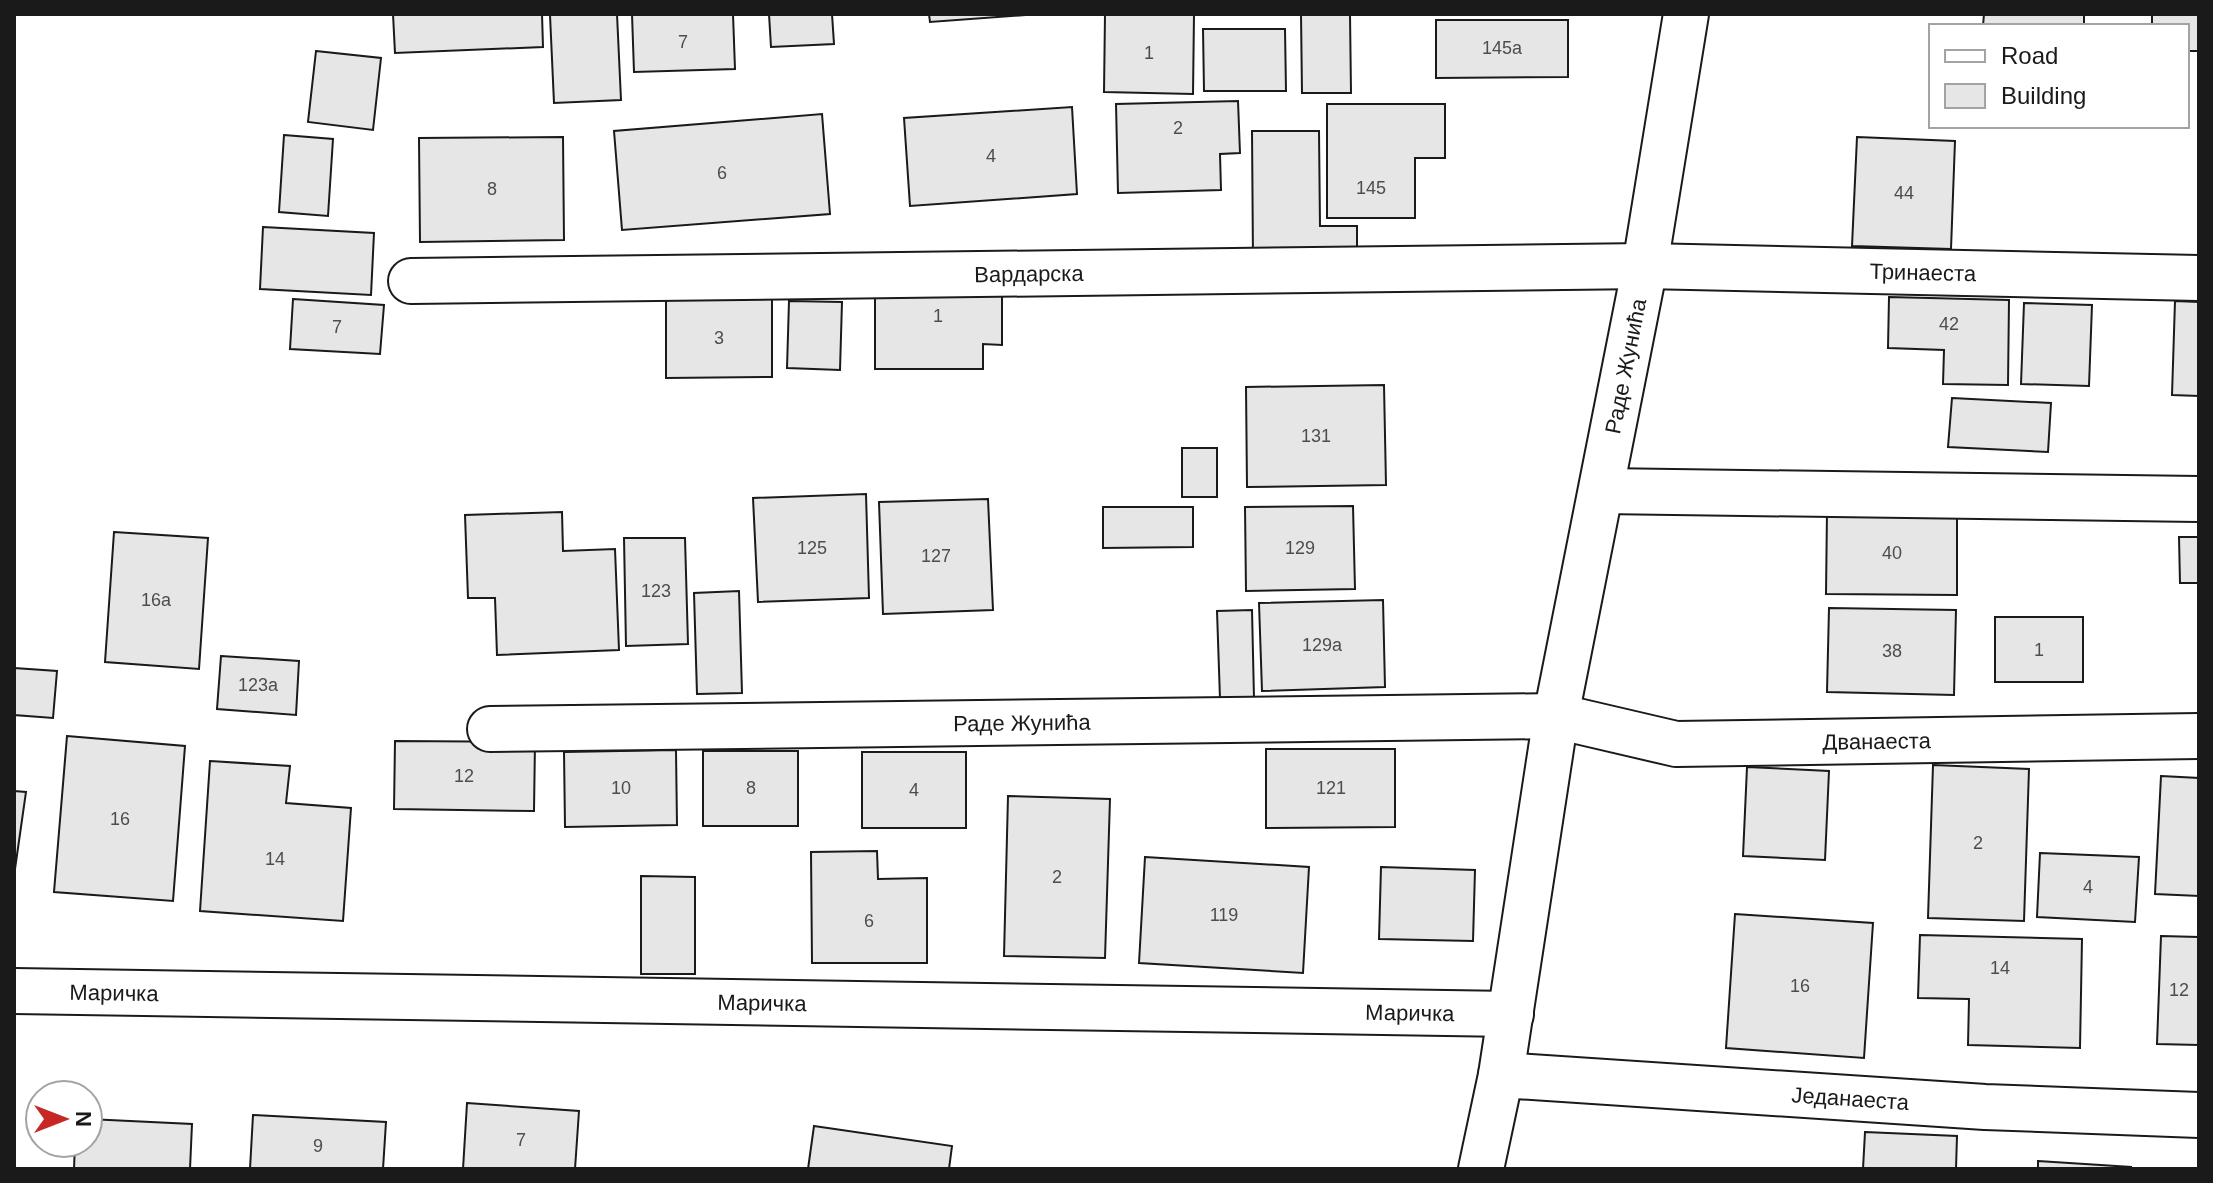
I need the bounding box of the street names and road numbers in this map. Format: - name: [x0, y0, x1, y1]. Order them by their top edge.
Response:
- street label: Тринаеста: [1869, 259, 1977, 286]
- street label: Вардарска: [974, 261, 1085, 287]
- street label: Раде Жунића: [1600, 296, 1651, 436]
- street label: Раде Жунића: [953, 710, 1092, 736]
- street label: Дванаеста: [1822, 728, 1932, 755]
- street label: Маричка: [69, 980, 160, 1006]
- street label: Маричка: [717, 990, 807, 1016]
- street label: Маричка: [1365, 1000, 1455, 1026]
- street label: Једанаеста: [1791, 1082, 1910, 1115]

